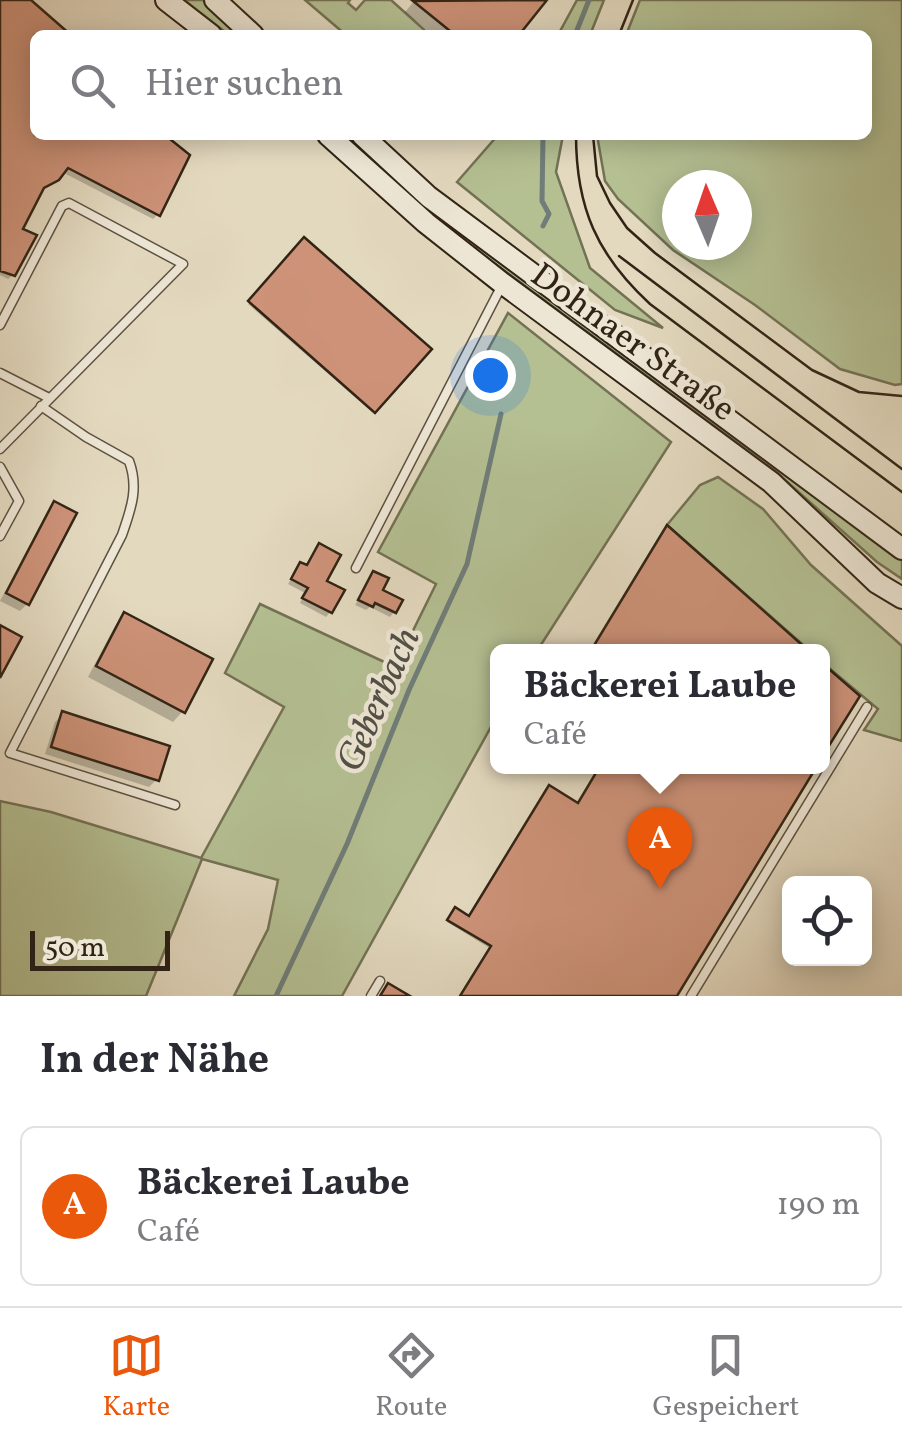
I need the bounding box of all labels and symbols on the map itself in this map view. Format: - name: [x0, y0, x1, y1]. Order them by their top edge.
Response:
- north arrow: [662, 170, 752, 260]
- street label: Dohnaer Straße: [520, 253, 744, 434]
- your location: [465, 350, 516, 401]
- water label: Geberbach: [325, 620, 435, 781]
- pin: A: [628, 806, 692, 889]
- scale bar: [30, 926, 170, 970]

